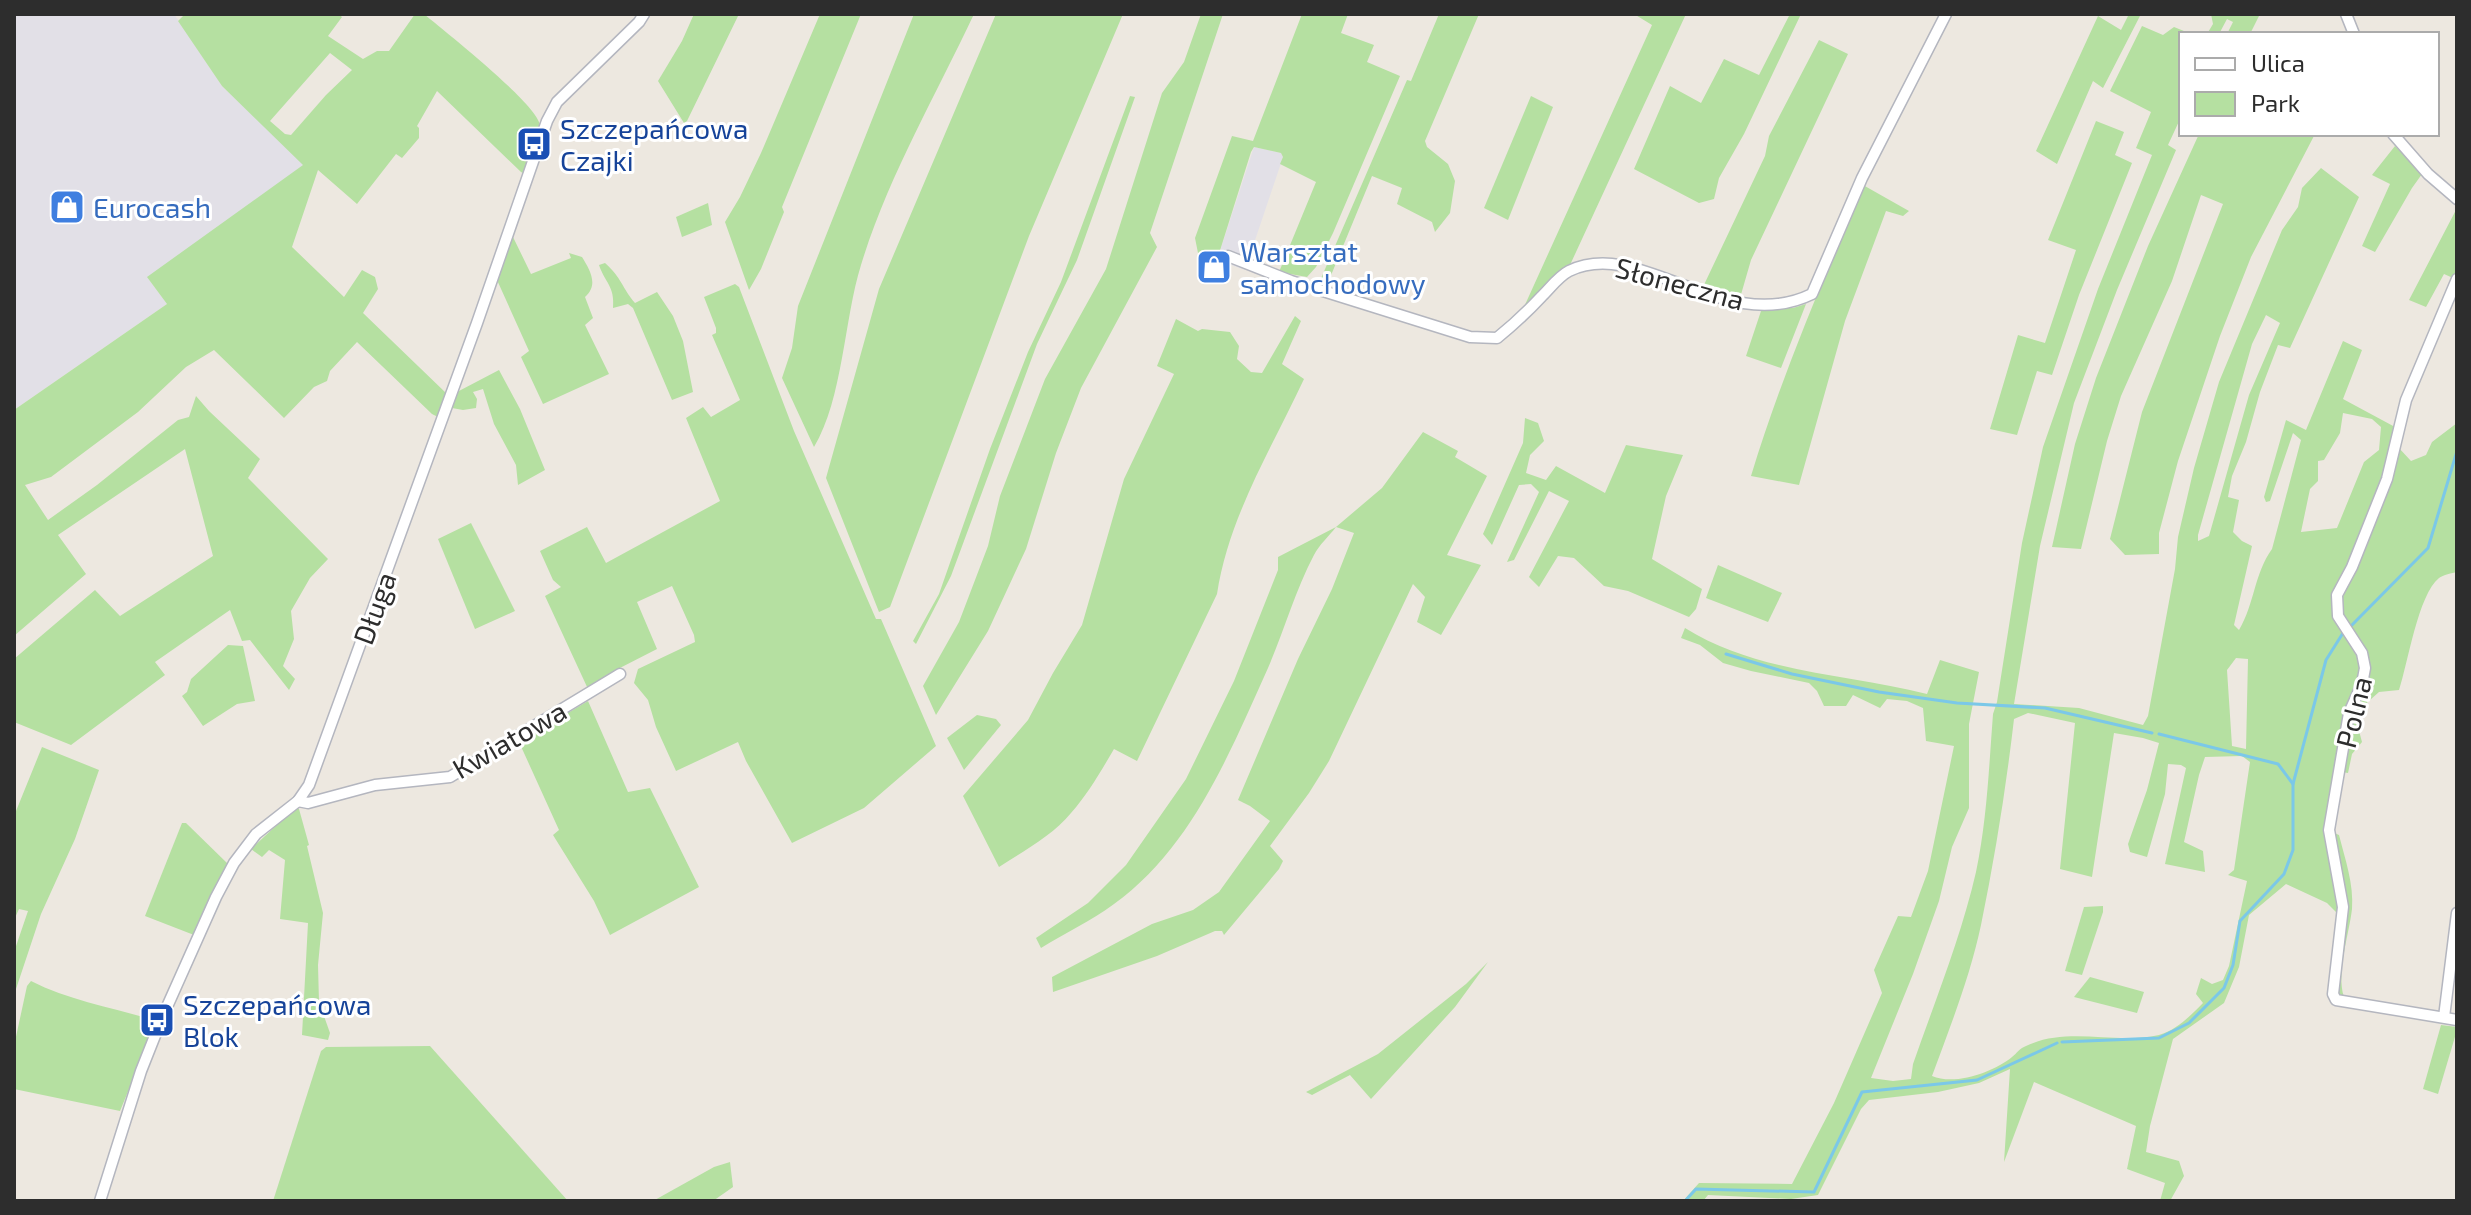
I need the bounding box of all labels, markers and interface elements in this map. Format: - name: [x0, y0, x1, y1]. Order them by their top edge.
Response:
- legend: [2179, 32, 2439, 136]
- text: Ulica: [2251, 48, 2305, 77]
- text: Park: [2251, 88, 2300, 117]
- place label: Szczepańcowa Czajki: [560, 111, 748, 177]
- bus stop icon: Szczepańcowa Czajki: [515, 125, 553, 163]
- shop icon: Eurocash: [48, 188, 86, 226]
- place label: Eurocash: [93, 190, 211, 224]
- place label: Warsztat samochodowy: [1240, 234, 1426, 300]
- shop icon: Warsztat samochodowy: [1195, 248, 1233, 286]
- street label: Słoneczna: [1612, 250, 1748, 316]
- street label: Długa: [345, 567, 403, 649]
- street label: Polna: [2328, 673, 2378, 751]
- street label: Kwiatowa: [446, 693, 572, 785]
- place label: Szczepańcowa Blok: [183, 987, 371, 1053]
- bus stop icon: Szczepańcowa Blok: [138, 1001, 176, 1039]

